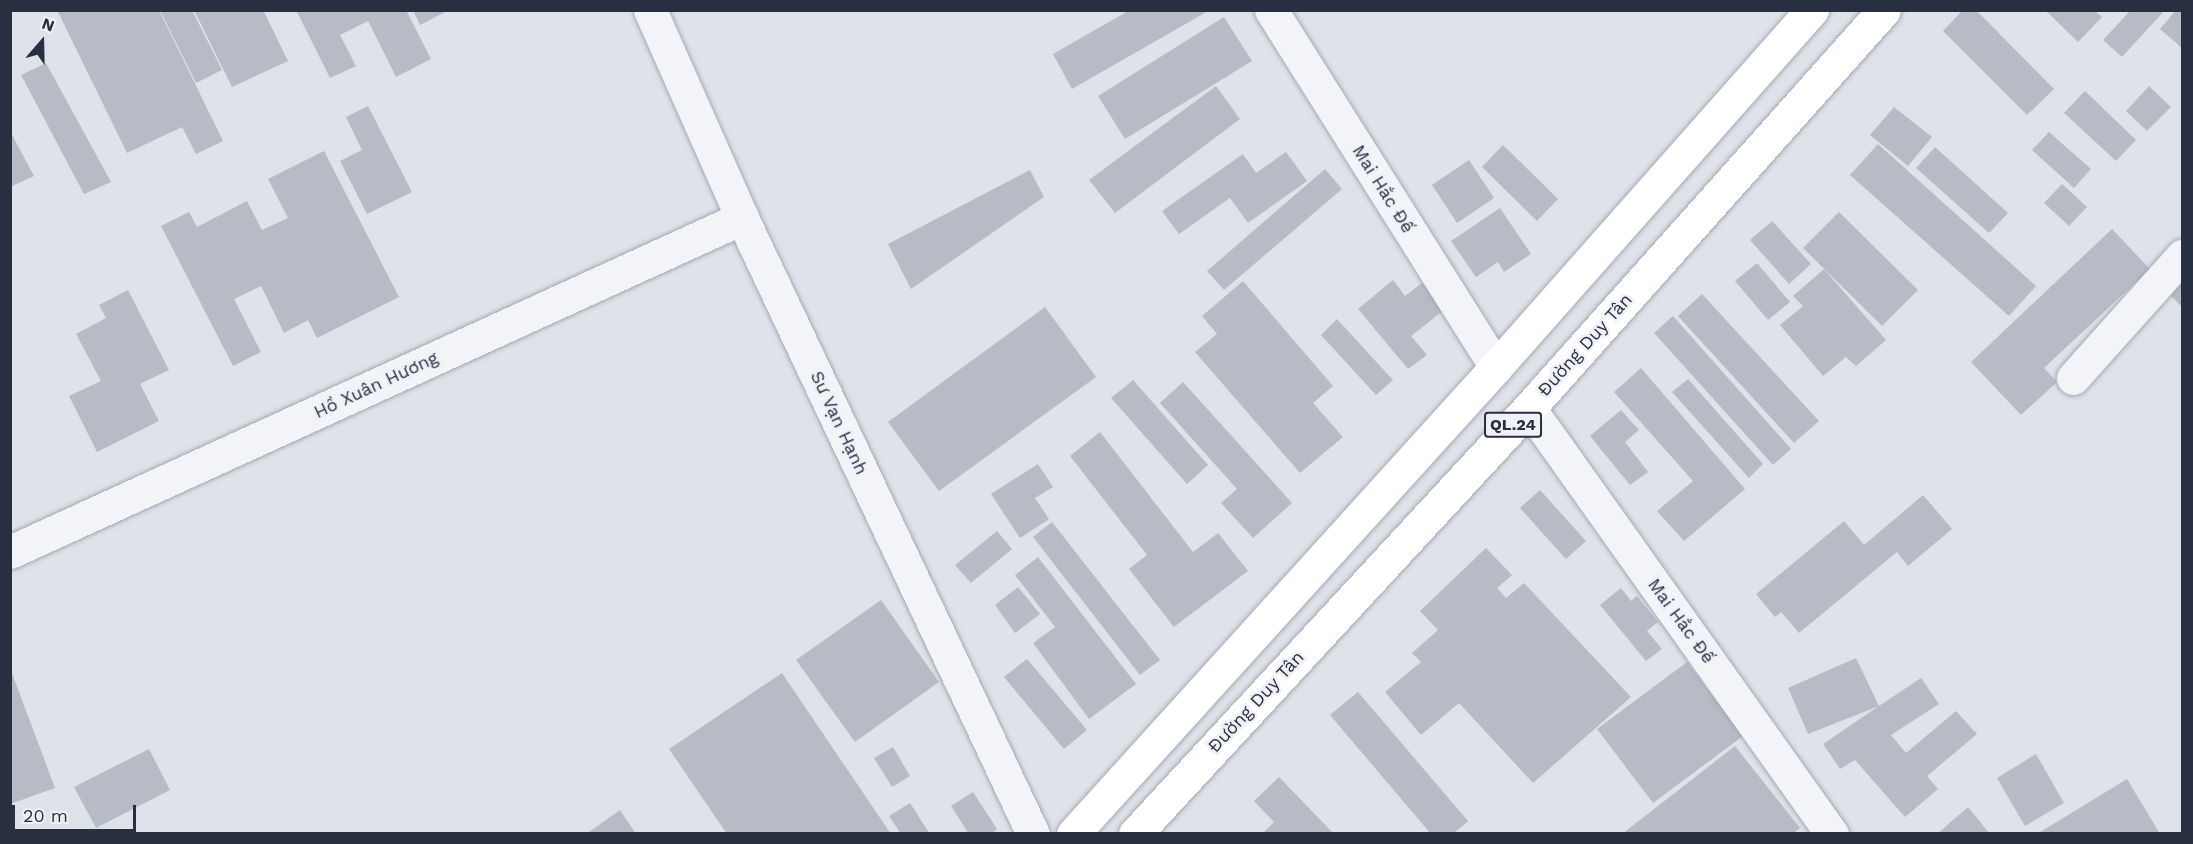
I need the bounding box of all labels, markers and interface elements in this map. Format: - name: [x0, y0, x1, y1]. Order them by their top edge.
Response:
- north arrow: [12, 12, 72, 72]
- text: N: [39, 14, 57, 36]
- street label: Mai Hắc Đế: [1347, 141, 1419, 237]
- street label: Đường Duy Tân: [1533, 289, 1637, 401]
- street label: Hồ Xuân Hương: [310, 347, 442, 423]
- street label: Sư Vạn Hạnh: [805, 368, 873, 478]
- road number: QL.24: [1483, 412, 1543, 438]
- street label: Mai Hắc Đế: [1643, 574, 1719, 668]
- street label: Đường Duy Tân: [1203, 646, 1309, 758]
- scale bar: [15, 793, 140, 831]
- text: 20 m: [23, 805, 68, 826]

